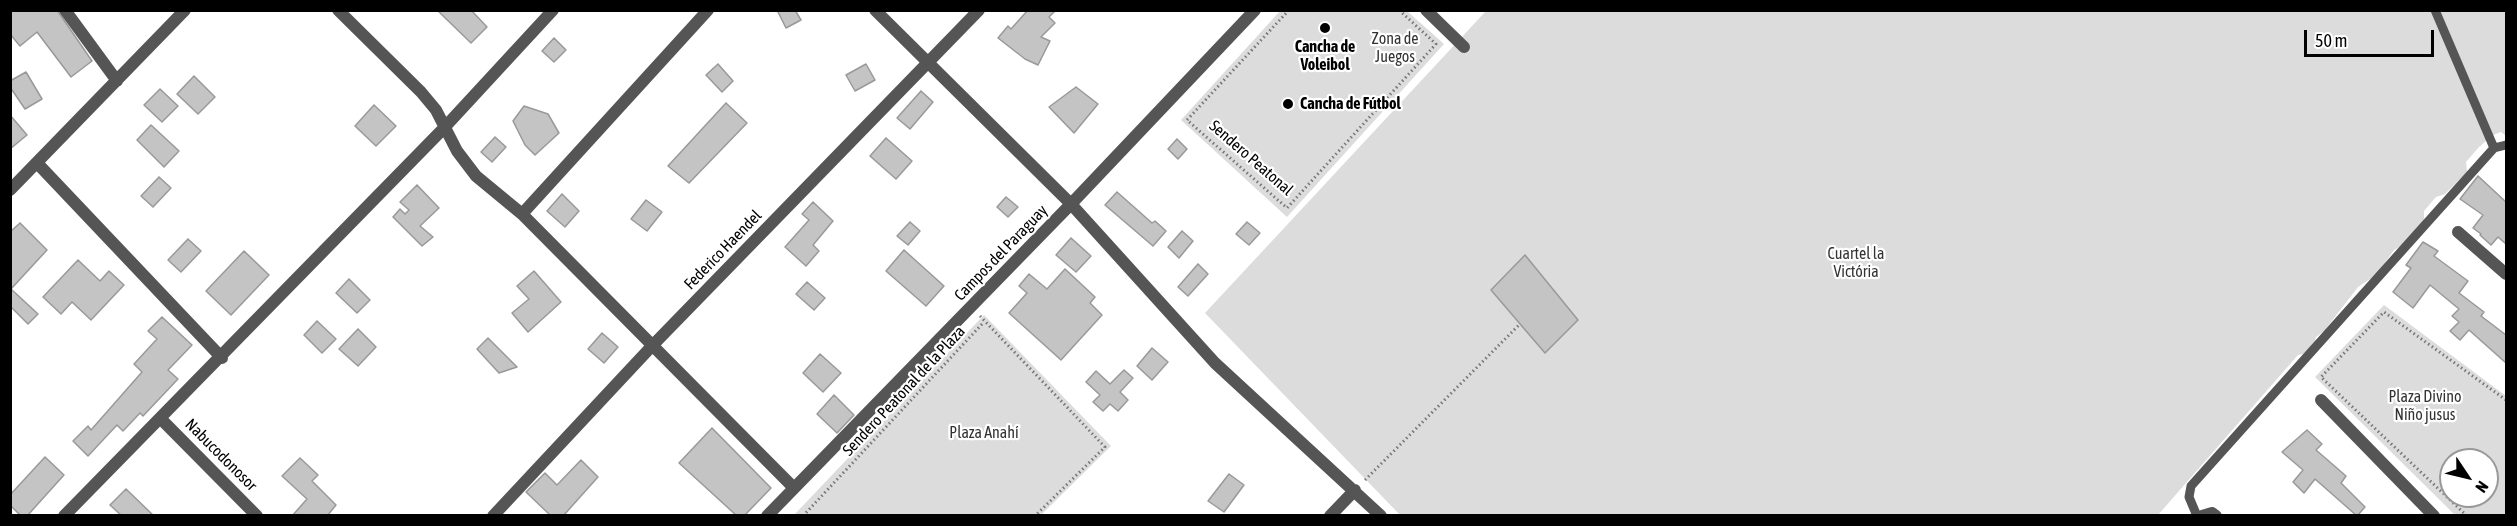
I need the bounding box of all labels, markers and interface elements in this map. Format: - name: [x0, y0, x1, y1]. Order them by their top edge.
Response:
- scale bar: [2307, 18, 2438, 56]
- marker: Cancha de Voleibol: [1318, 21, 1332, 35]
- park label: Zona de Juegos: [1372, 29, 1418, 67]
- text: 50 m: [2315, 30, 2347, 51]
- place label: Cancha de Voleibol: [1295, 37, 1355, 75]
- place label: Cancha de Fútbol: [1300, 94, 1401, 114]
- marker: Cancha de Fútbol: [1281, 97, 1295, 111]
- street label: Sendero Peatonal: [1205, 116, 1297, 200]
- street label: Campos del Paraguay: [950, 201, 1052, 305]
- street label: Federico Haendel: [680, 206, 766, 294]
- park label: Cuartel la Victória: [1828, 244, 1884, 282]
- street label: Sendero Peatonal de la Plaza: [839, 322, 969, 460]
- park label: Plaza Divino Niño jusus: [2388, 387, 2462, 425]
- street label: Nabucodonosor: [181, 415, 261, 495]
- park label: Plaza Anahí: [949, 423, 1019, 443]
- north arrow: [2439, 448, 2499, 508]
- text: N: [2472, 478, 2492, 496]

